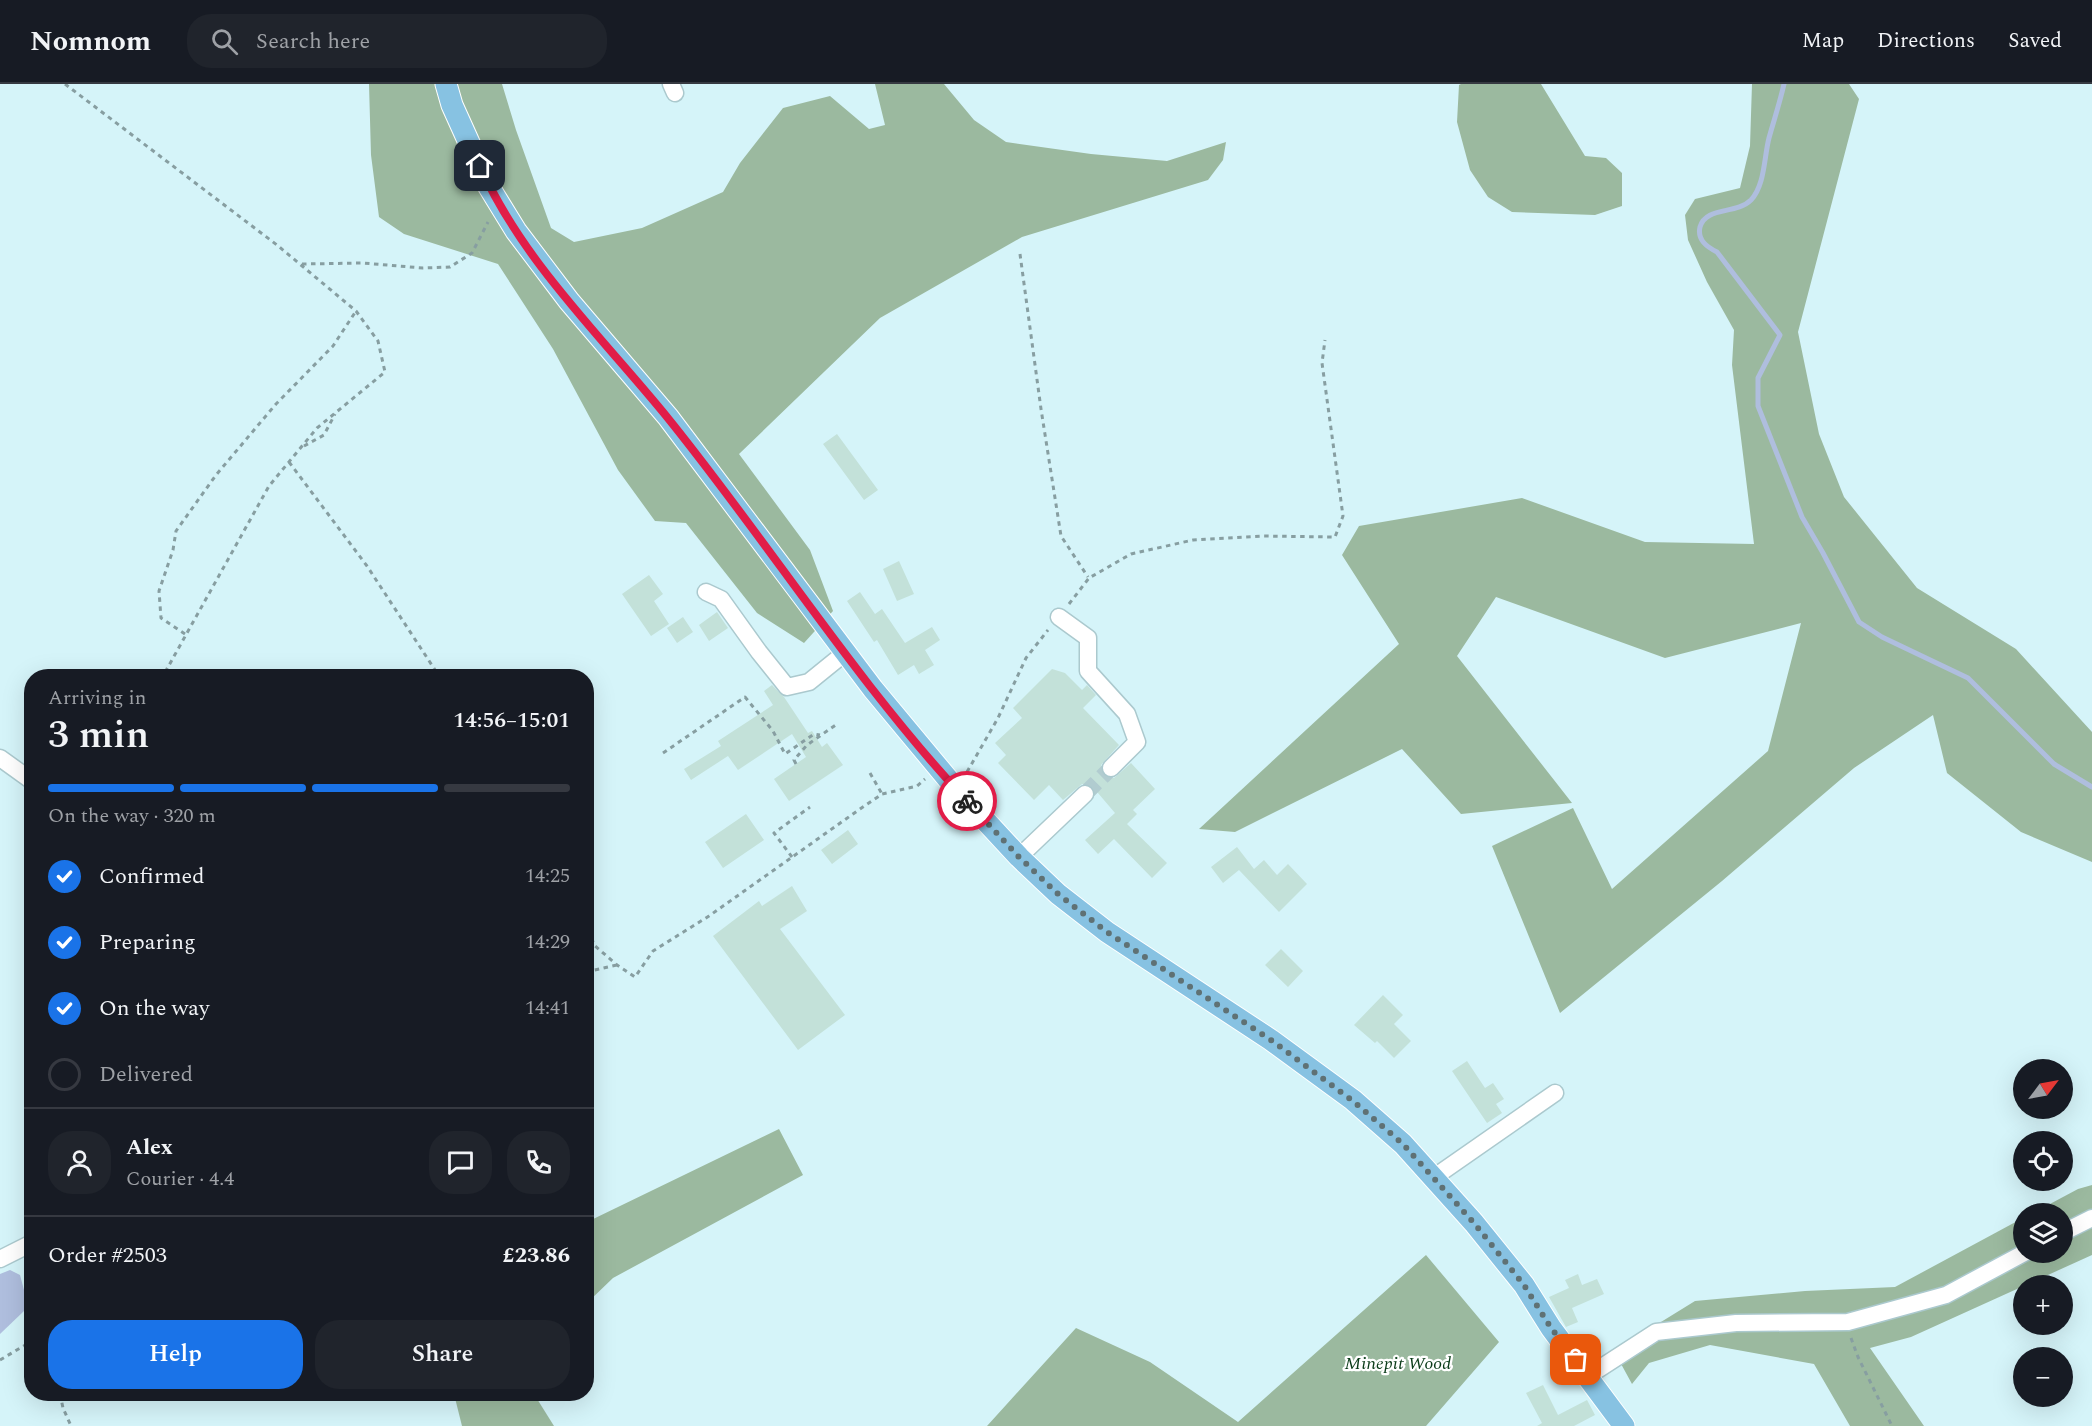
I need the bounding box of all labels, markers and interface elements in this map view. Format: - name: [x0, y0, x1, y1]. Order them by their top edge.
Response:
- search box: [187, 14, 607, 68]
- text: Nomnom: [30, 20, 151, 63]
- icon: search: [208, 25, 241, 58]
- text: Search here: [256, 25, 370, 58]
- text: Map: [1802, 25, 1844, 57]
- text: Directions: [1877, 25, 1975, 57]
- text: Saved: [2008, 25, 2062, 57]
- pin: [454, 140, 505, 191]
- icon: home: [463, 149, 496, 182]
- text: Arriving in: [48, 683, 146, 713]
- text: 14:56–15:01: [453, 704, 570, 737]
- text: 3 min: [48, 706, 149, 765]
- courier: [937, 771, 997, 831]
- icon: bike: [951, 785, 984, 818]
- text: On the way · 320 m: [48, 801, 216, 831]
- icon: check: [48, 860, 81, 893]
- text: Confirmed: [99, 860, 205, 893]
- text: 14:25: [525, 861, 570, 891]
- icon: check: [48, 926, 81, 959]
- text: Preparing: [99, 926, 196, 959]
- text: 14:29: [525, 927, 570, 957]
- icon: check: [48, 992, 81, 1025]
- text: On the way: [99, 992, 210, 1025]
- text: 14:41: [525, 993, 570, 1023]
- text: Delivered: [99, 1058, 193, 1091]
- north arrow: [2013, 1059, 2073, 1119]
- map controls: [2013, 1059, 2073, 1407]
- button: person: [48, 1131, 111, 1194]
- text: Alex: [126, 1131, 173, 1164]
- button: chat: [429, 1131, 492, 1194]
- button: phone: [507, 1131, 570, 1194]
- button: locate: [2013, 1131, 2073, 1191]
- text: Courier · 4.4: [126, 1164, 234, 1194]
- button: layers: [2013, 1203, 2073, 1263]
- text: Order #2503: [48, 1239, 167, 1272]
- text: £23.86: [502, 1239, 570, 1272]
- button: +: [2013, 1275, 2073, 1335]
- button: Help: [48, 1320, 303, 1389]
- button: Share: [315, 1320, 570, 1389]
- pin: [1550, 1334, 1601, 1385]
- icon: bag: [1559, 1343, 1592, 1376]
- button: −: [2013, 1347, 2073, 1407]
- park label: Minepit Wood: [1345, 1350, 1451, 1377]

